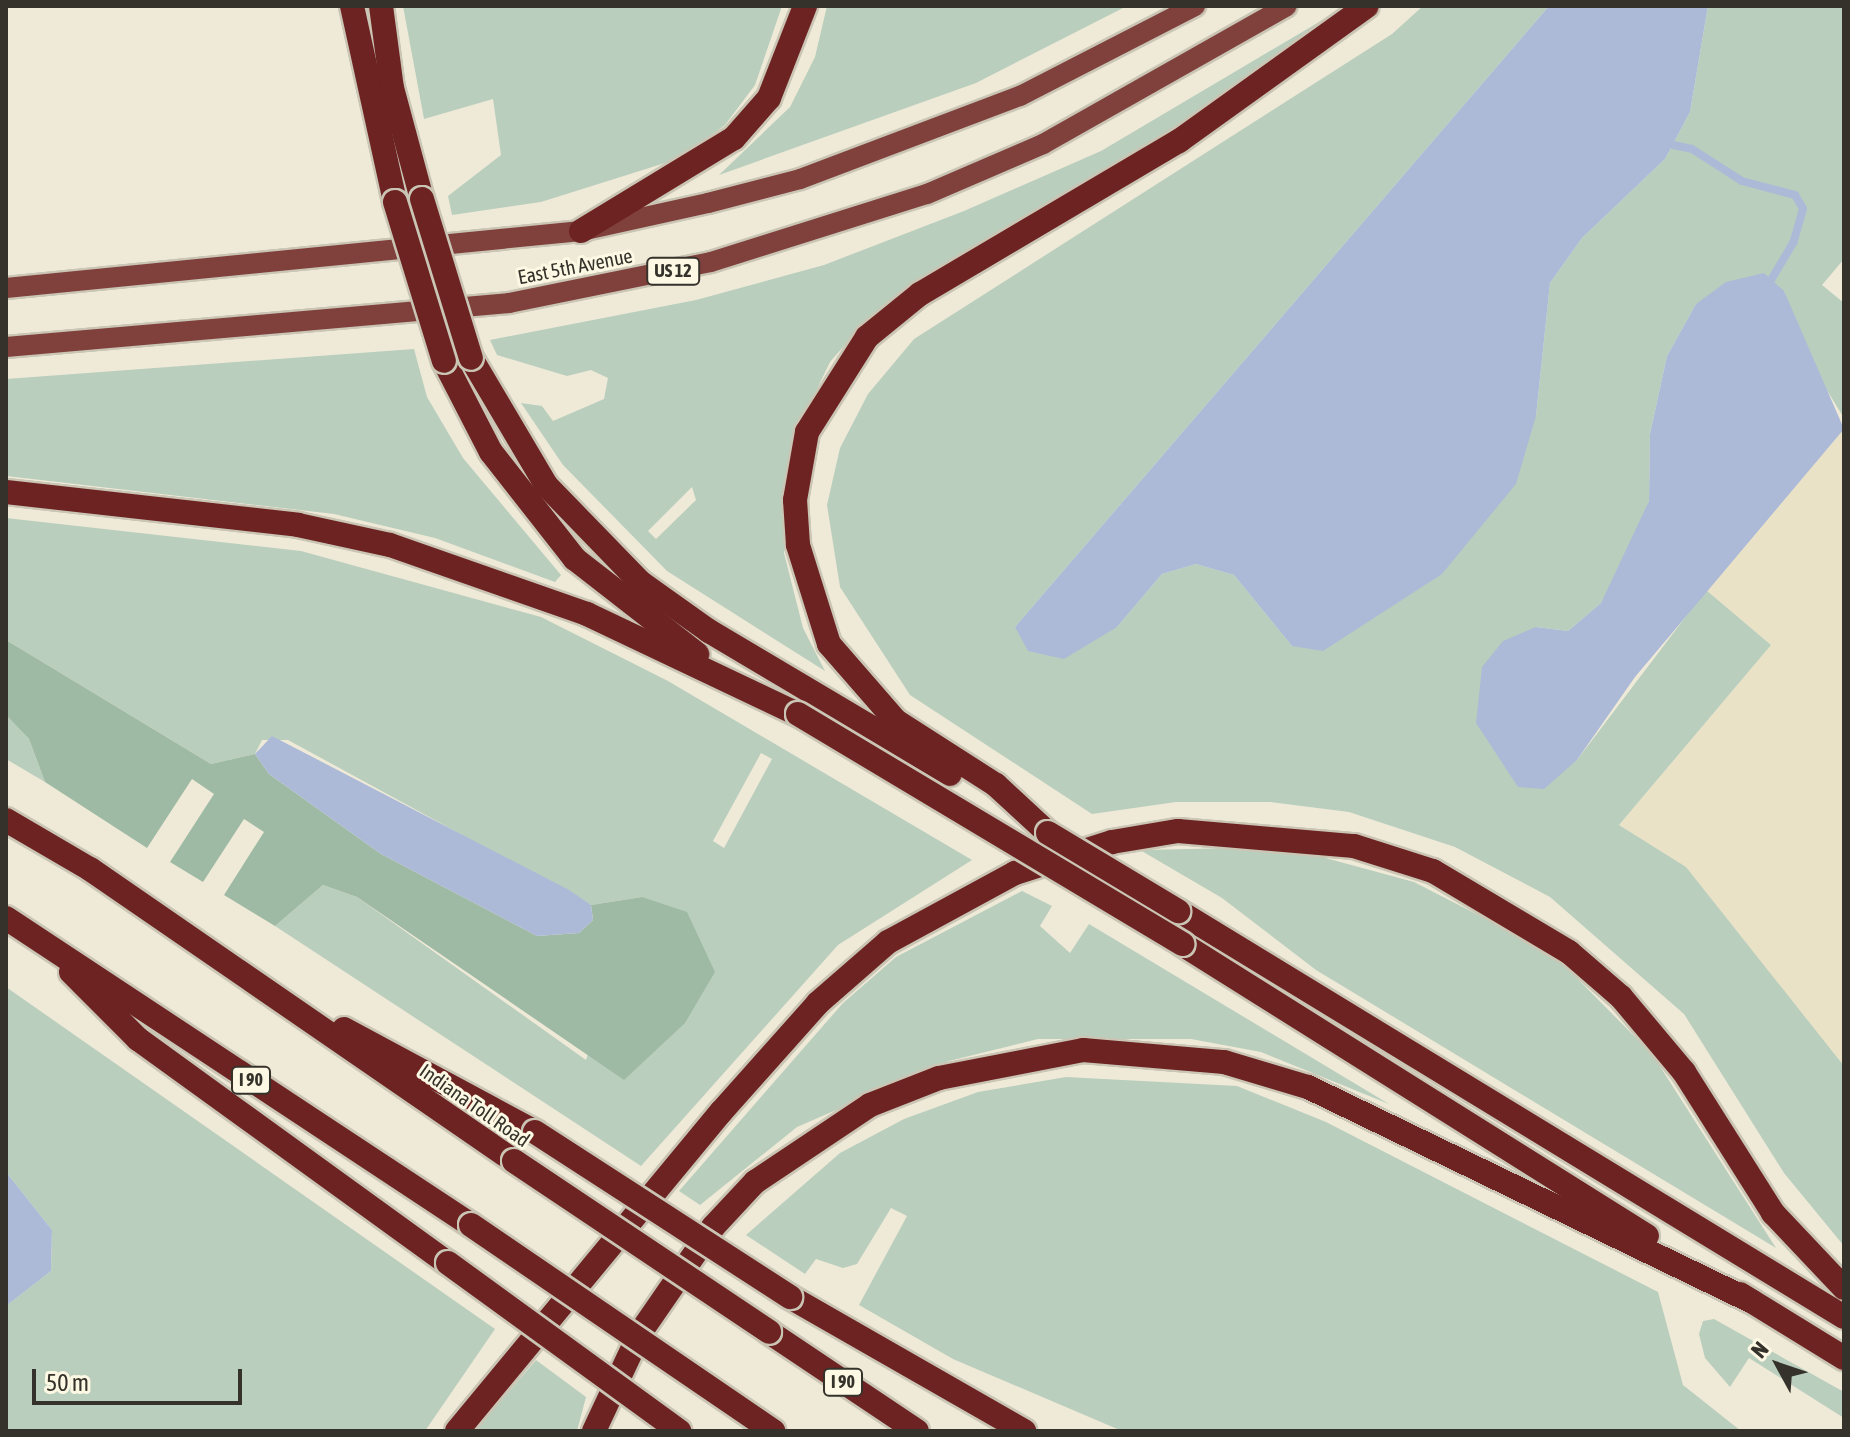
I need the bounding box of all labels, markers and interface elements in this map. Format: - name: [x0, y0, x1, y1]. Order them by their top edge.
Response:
- street label: East 5th Avenue: [516, 243, 634, 289]
- road number: US 12: [645, 257, 701, 285]
- street label: Indiana Toll Road: [416, 1058, 534, 1152]
- road number: I 90: [231, 1066, 271, 1094]
- north arrow: [1738, 1325, 1818, 1405]
- text: N: [1745, 1336, 1774, 1363]
- scale bar: [36, 1353, 246, 1403]
- road number: I 90: [823, 1368, 863, 1396]
- text: 50 m: [46, 1369, 89, 1396]

